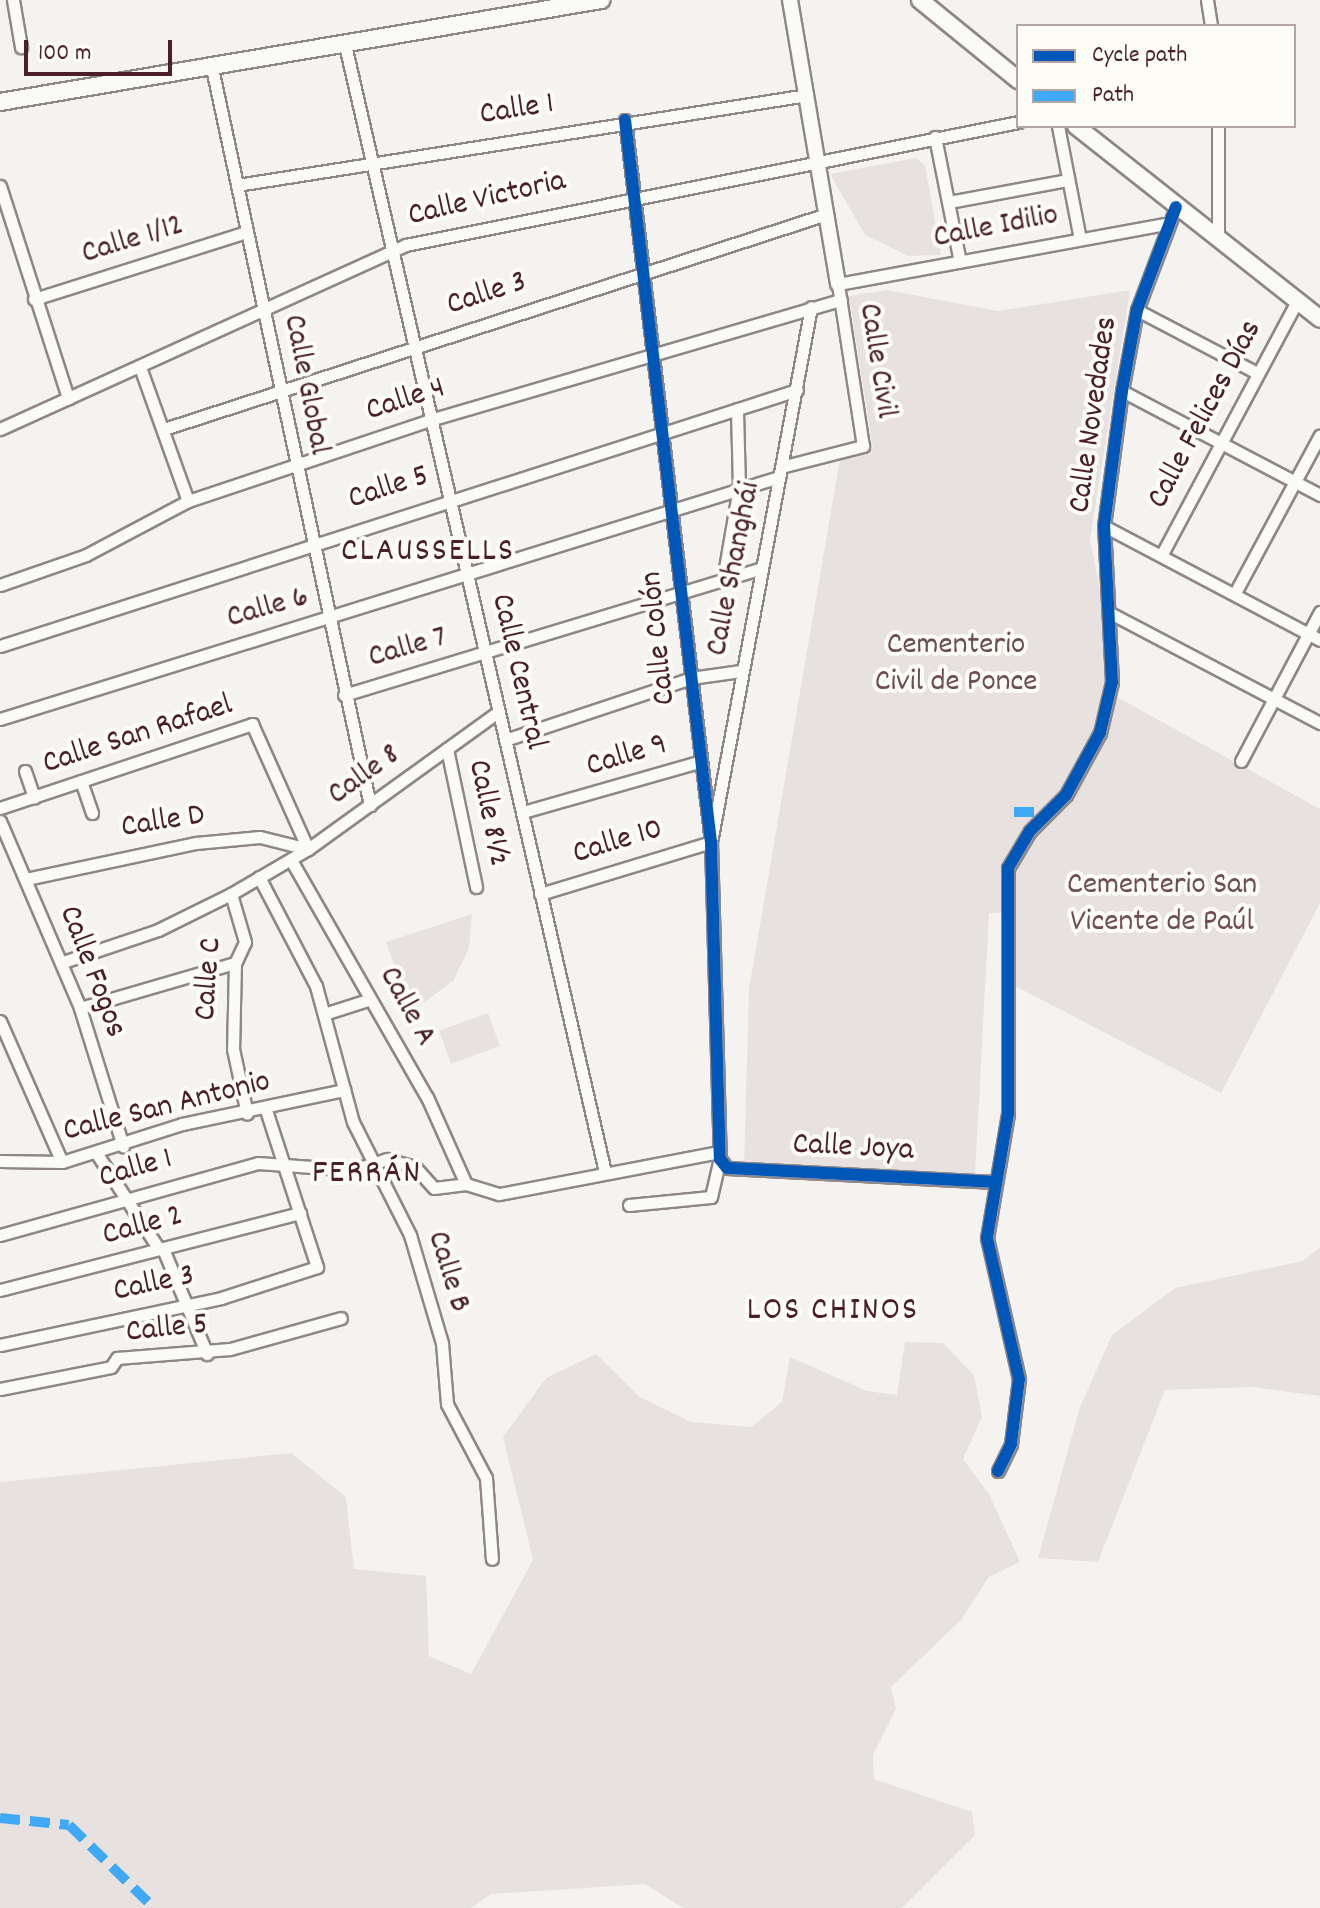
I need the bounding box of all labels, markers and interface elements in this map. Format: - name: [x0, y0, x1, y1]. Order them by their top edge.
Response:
- scale bar: [28, 24, 176, 74]
- legend: [1016, 24, 1296, 128]
- text: 100 m: [38, 37, 91, 71]
- text: Cycle path: [1092, 39, 1187, 73]
- text: Path: [1092, 79, 1134, 113]
- street label: Calle 1: [477, 86, 557, 136]
- street label: Calle Victoria: [405, 163, 569, 237]
- street label: Calle Idilio: [931, 197, 1061, 259]
- street label: Calle 1/12: [77, 207, 189, 275]
- street label: Calle 3: [442, 264, 532, 326]
- street label: Calle Civil: [848, 301, 904, 421]
- street label: Calle Global: [273, 312, 337, 458]
- street label: Calle Felices Días: [1140, 314, 1272, 516]
- street label: Calle Novedades: [1062, 315, 1128, 515]
- street label: Calle 4: [362, 370, 450, 432]
- street label: Calle 5: [344, 458, 434, 520]
- street label: Calle Shanghái: [699, 479, 771, 659]
- district label: CLAUSSELLS: [341, 533, 515, 573]
- street label: Calle Colón: [634, 569, 686, 707]
- street label: Calle 6: [223, 579, 313, 639]
- street label: Calle Central: [480, 590, 554, 754]
- street label: Calle 7: [364, 620, 452, 678]
- park label: Cementerio Civil de Ponce: [875, 628, 1037, 703]
- street label: Calle San Rafael: [38, 687, 238, 785]
- street label: Calle 9: [582, 727, 672, 787]
- street label: Calle 8: [321, 737, 409, 815]
- street label: Calle 8½: [457, 757, 517, 869]
- street label: Calle D: [119, 797, 207, 849]
- street label: Calle 10: [568, 811, 668, 875]
- park label: Cementerio San Vicente de Paúl: [1067, 868, 1257, 943]
- street label: Calle Fogos: [48, 901, 134, 1043]
- street label: Calle C: [188, 936, 232, 1022]
- street label: Calle A: [369, 961, 443, 1053]
- street label: Calle San Antonio: [60, 1064, 274, 1152]
- street label: Calle Joya: [791, 1127, 915, 1171]
- street label: Calle 1: [95, 1141, 177, 1199]
- district label: FERRÁN: [312, 1155, 422, 1195]
- street label: Calle 2: [99, 1198, 187, 1256]
- street label: Calle B: [417, 1227, 477, 1317]
- street label: Calle 3: [110, 1258, 198, 1312]
- district label: LOS CHINOS: [747, 1292, 919, 1332]
- street label: Calle 5: [124, 1307, 210, 1353]

